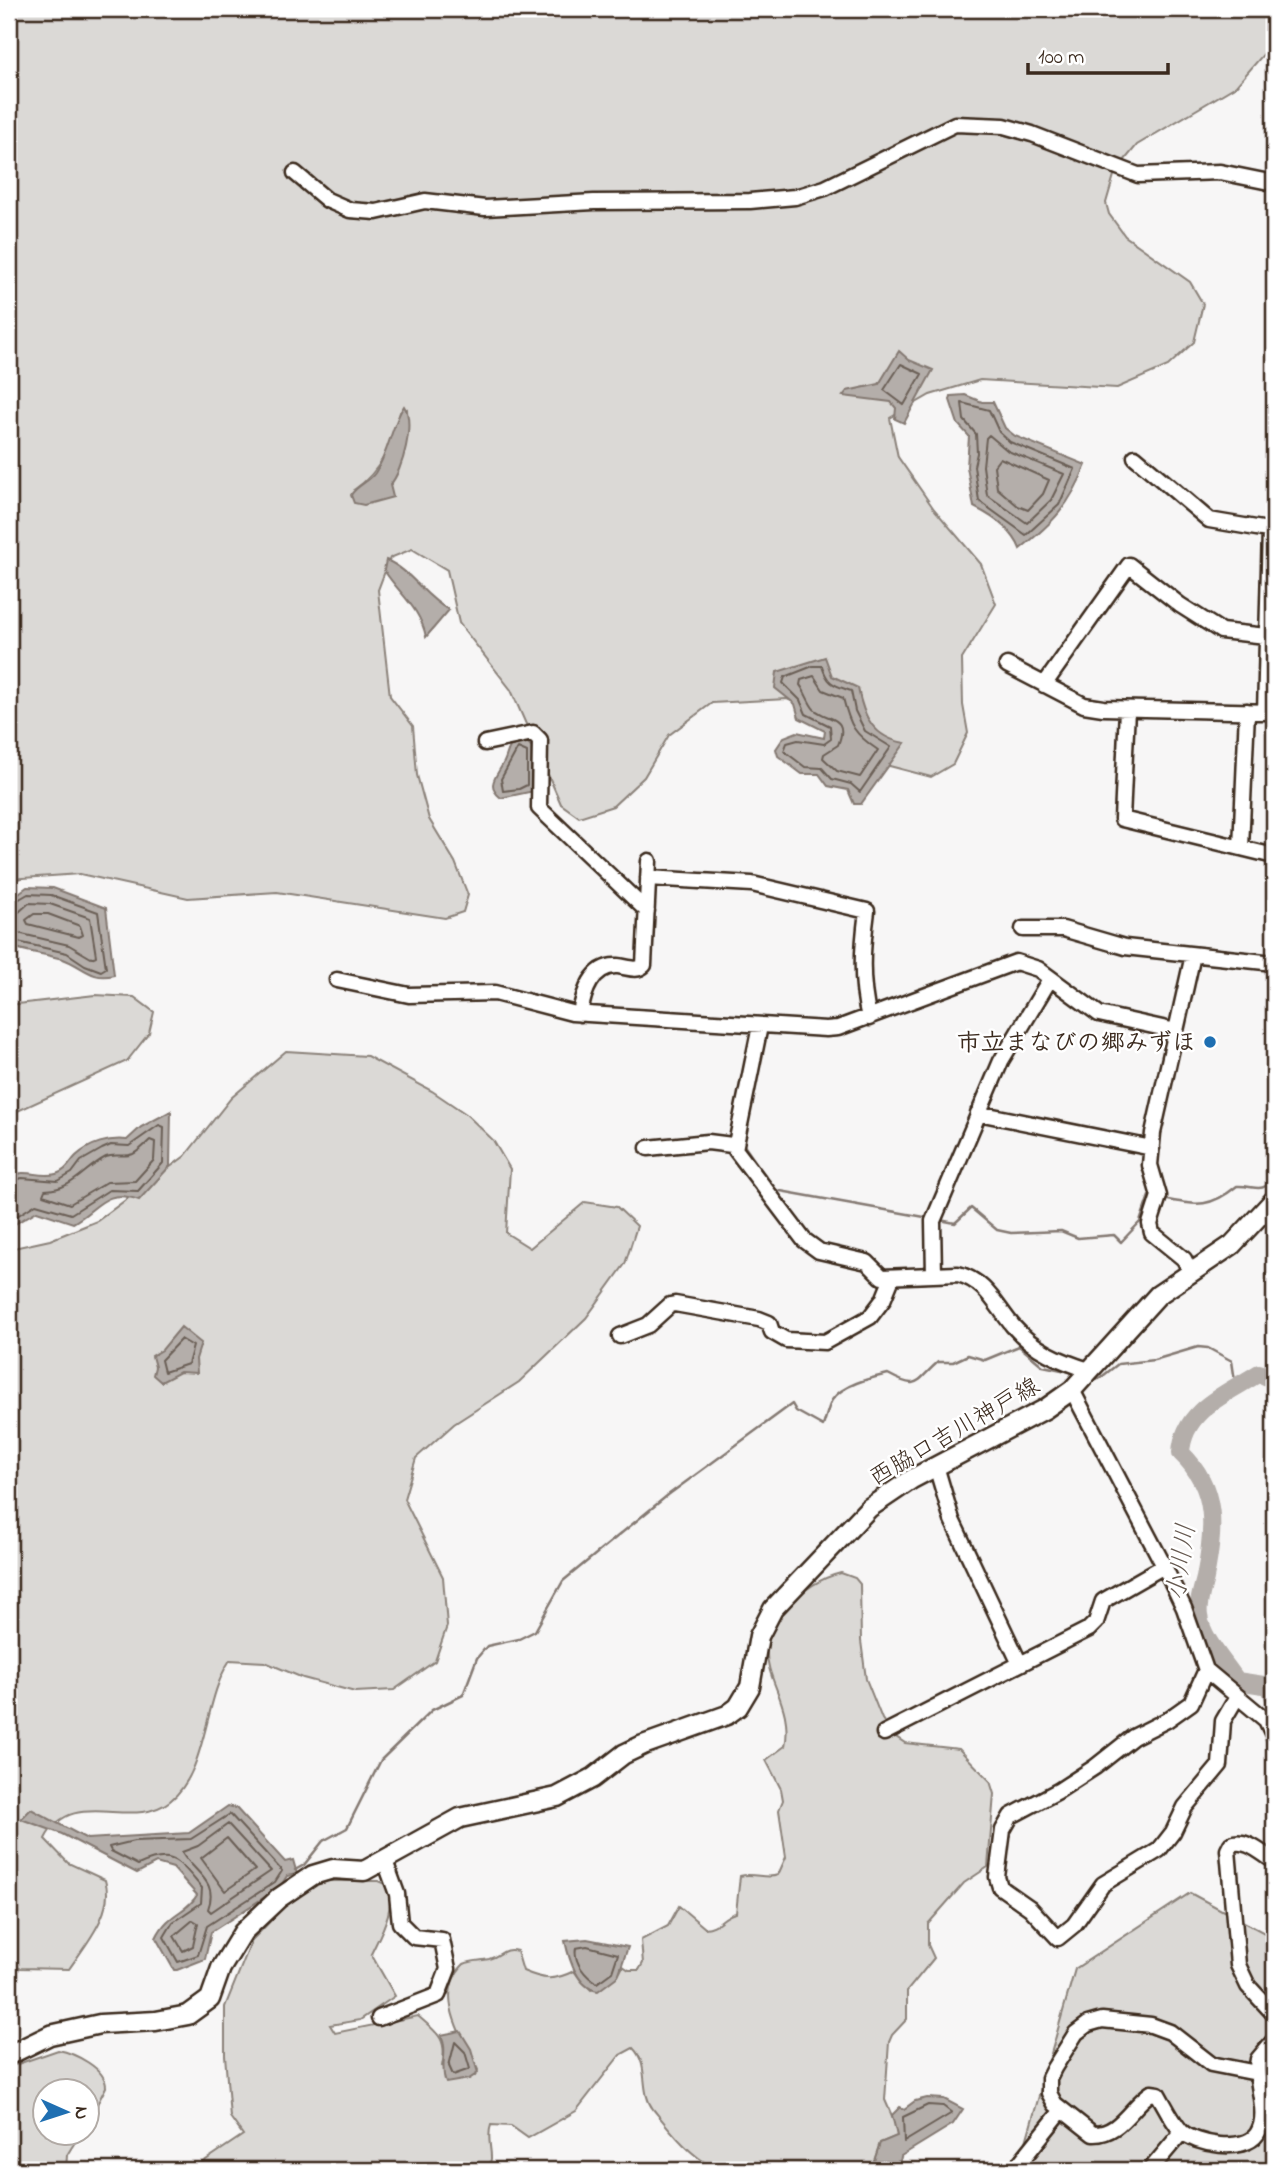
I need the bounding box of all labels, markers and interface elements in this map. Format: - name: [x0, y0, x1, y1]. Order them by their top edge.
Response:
- scale bar: [1028, 32, 1168, 76]
- text: 100 m: [1038, 43, 1084, 73]
- place label: 市立まなびの郷みずほ: [956, 1027, 1196, 1062]
- marker: 市立まなびの郷みずほ: [1202, 1034, 1218, 1050]
- street label: 西脇口吉川神戸線: [863, 1370, 1047, 1496]
- water label: 小川川: [1159, 1521, 1207, 1604]
- north arrow: [32, 2078, 102, 2148]
- text: N: [67, 2106, 94, 2120]

